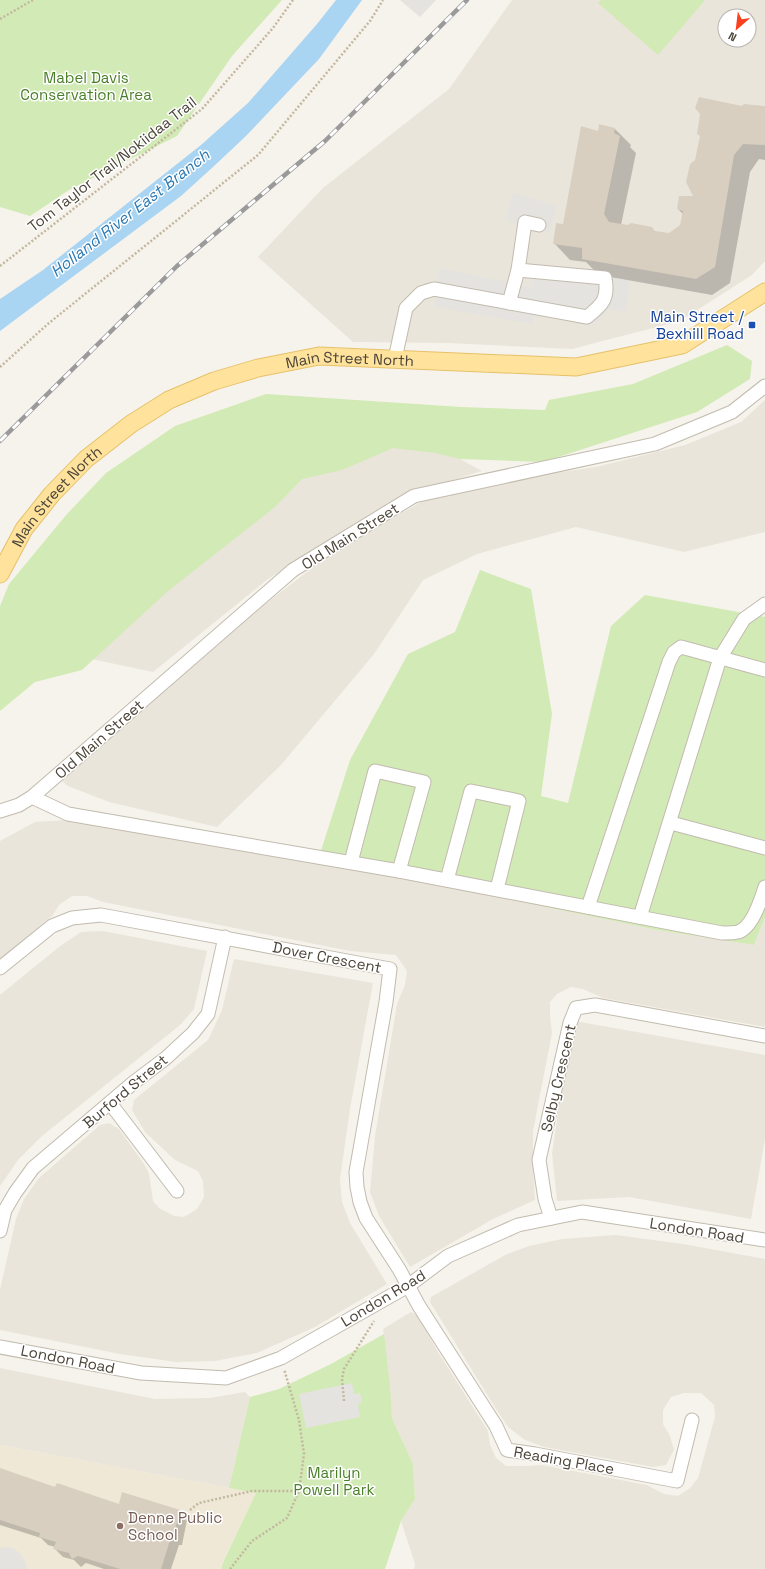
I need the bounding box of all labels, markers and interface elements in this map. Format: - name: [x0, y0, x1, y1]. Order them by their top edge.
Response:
- north arrow: [717, 8, 757, 48]
- text: N: [726, 29, 739, 45]
- park label: Mabel Davis Conservation Area: [20, 68, 152, 104]
- street label: Tom Taylor Trail/Nokiidaa Trail: [24, 92, 200, 236]
- water label: Holland River East Branch: [46, 144, 215, 282]
- place label: Main Street / Bexhill Road: [650, 307, 744, 343]
- marker: Main Street / Bexhill Road: [747, 320, 757, 330]
- street label: Main Street North: [284, 347, 414, 372]
- street label: Main Street North: [7, 441, 105, 550]
- street label: Old Main Street: [298, 498, 402, 574]
- street label: Old Main Street: [51, 695, 147, 783]
- street label: Dover Crescent: [271, 937, 383, 977]
- street label: Selby Crescent: [536, 1022, 580, 1134]
- street label: Burford Street: [79, 1050, 171, 1132]
- street label: London Road: [648, 1213, 746, 1247]
- street label: London Road: [337, 1265, 429, 1331]
- street label: London Road: [19, 1341, 117, 1377]
- street label: Reading Place: [512, 1442, 616, 1478]
- park label: Marilyn Powell Park: [293, 1463, 375, 1499]
- place label: Denne Public School: [128, 1508, 222, 1544]
- marker: Denne Public School: [115, 1521, 125, 1531]

